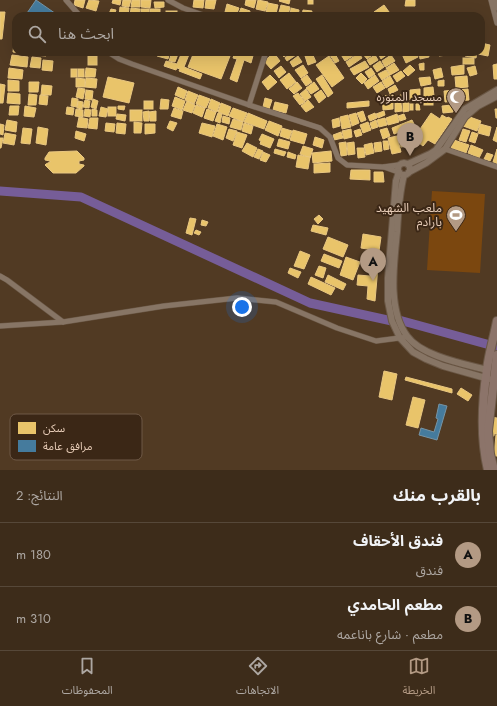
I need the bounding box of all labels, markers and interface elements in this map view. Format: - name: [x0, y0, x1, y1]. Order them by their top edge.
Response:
- search box: [12, 12, 485, 56]
- icon: search: [26, 23, 48, 45]
- text: ابحث هنا: [58, 23, 114, 45]
- mosque icon: مسجد المنوره: [445, 86, 467, 114]
- place label: مسجد المنوره: [376, 88, 442, 106]
- pin: B: [397, 123, 423, 156]
- place label: ملعب الشهيد بارادم: [376, 199, 442, 231]
- sports icon: ملعب الشهيد بارادم: [445, 204, 467, 232]
- pin: A: [360, 248, 386, 281]
- your location: [232, 297, 252, 317]
- legend: [10, 414, 142, 460]
- text: سكن: [43, 420, 66, 436]
- text: مرافق عامة: [43, 438, 93, 454]
- text: بالقرب منك: [393, 483, 481, 507]
- text: النتائج: 2: [16, 486, 63, 505]
- text: فندق الأحقاف: [353, 530, 443, 552]
- text: 180 m: [16, 545, 51, 564]
- text: A: [463, 545, 473, 564]
- text: فندق: [416, 561, 443, 580]
- text: مطعم الحامدي: [347, 594, 443, 616]
- text: 310 m: [16, 609, 51, 628]
- text: B: [464, 609, 472, 628]
- text: مطعم · شارع باناعمه: [337, 625, 443, 644]
- tab: المحفوظات: [62, 655, 113, 702]
- tab: الاتجاهات: [236, 655, 279, 702]
- tab: الخريطة: [402, 655, 435, 702]

